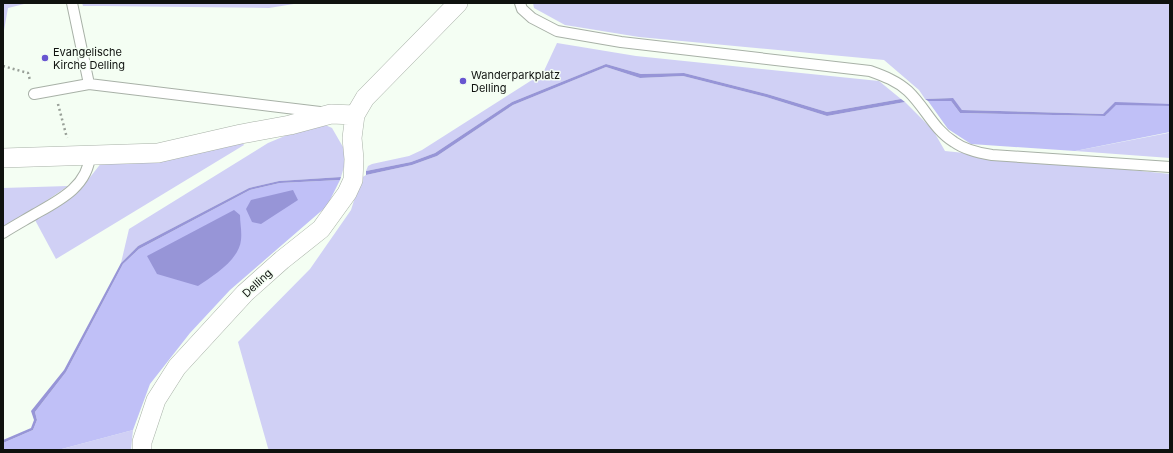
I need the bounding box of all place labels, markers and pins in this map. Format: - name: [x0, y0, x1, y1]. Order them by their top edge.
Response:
- place label: Evangelische Kirche Delling: [53, 45, 125, 72]
- marker: Evangelische Kirche Delling: [40, 53, 50, 63]
- place label: Wanderparkplatz Delling: [471, 68, 560, 95]
- marker: Wanderparkplatz Delling: [458, 76, 468, 86]

